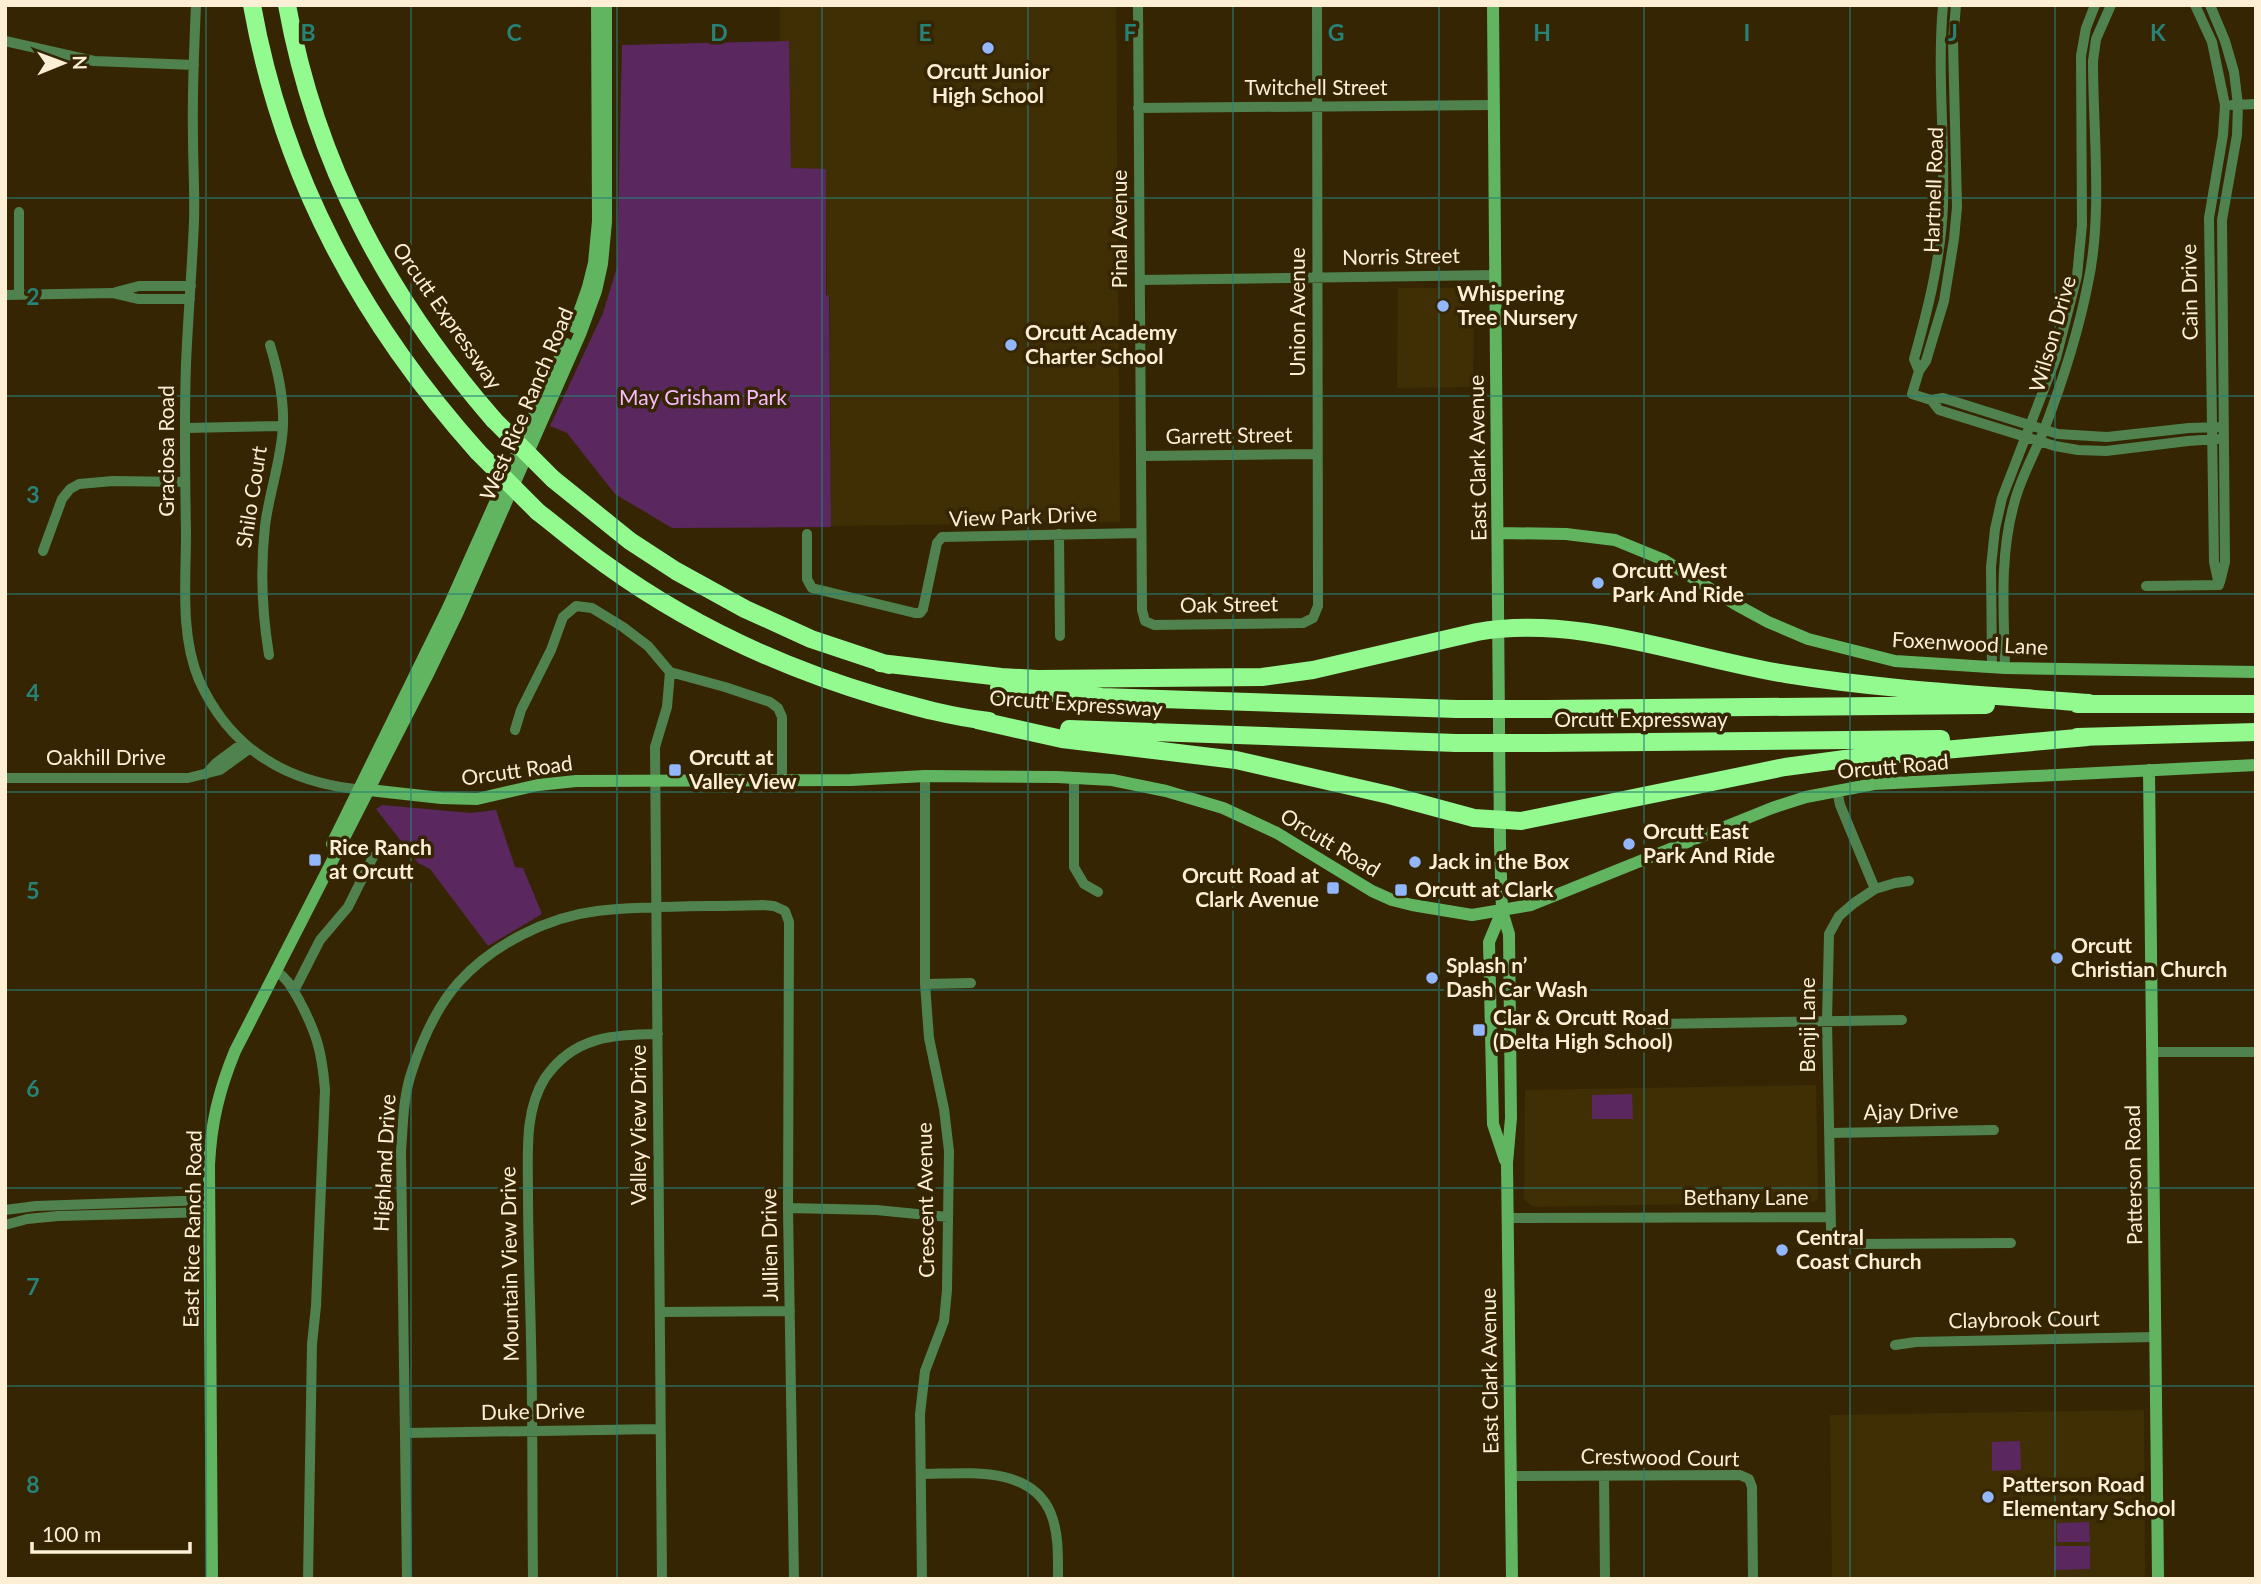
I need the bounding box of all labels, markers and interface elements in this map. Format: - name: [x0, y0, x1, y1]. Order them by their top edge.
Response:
- text: B: [300, 18, 316, 46]
- text: C: [506, 18, 522, 46]
- text: D: [710, 18, 728, 46]
- text: E: [918, 18, 932, 46]
- text: F: [1123, 18, 1137, 46]
- text: G: [1328, 18, 1344, 46]
- text: H: [1533, 18, 1551, 46]
- text: I: [1744, 18, 1750, 46]
- text: J: [1948, 18, 1958, 46]
- text: K: [2150, 18, 2166, 46]
- north arrow: [28, 28, 98, 98]
- marker: Orcutt Junior High School: [980, 40, 996, 56]
- text: N: [69, 55, 92, 70]
- place label: Orcutt Junior High School: [926, 58, 1050, 107]
- street label: Twitchell Street: [1245, 74, 1388, 99]
- street label: Hartnell Road: [1918, 127, 1947, 253]
- street label: Pinal Avenue: [1106, 170, 1131, 288]
- street label: Orcutt Expressway: [388, 237, 508, 394]
- street label: Norris Street: [1342, 242, 1460, 269]
- street label: Cain Drive: [2175, 243, 2202, 341]
- street label: Union Avenue: [1284, 247, 1309, 377]
- street label: Wilson Drive: [2023, 273, 2080, 395]
- place label: Whispering Tree Nursery: [1457, 280, 1578, 329]
- text: 2: [26, 282, 40, 310]
- marker: Whispering Tree Nursery: [1435, 298, 1451, 314]
- street label: West Rice Ranch Road: [474, 303, 578, 504]
- place label: Orcutt Academy Charter School: [1025, 319, 1178, 368]
- marker: Orcutt Academy Charter School: [1003, 337, 1019, 353]
- street label: East Clark Avenue: [1463, 375, 1490, 541]
- park label: May Grisham Park: [619, 384, 787, 409]
- street label: Graciosa Road: [153, 385, 178, 517]
- street label: Garrett Street: [1165, 421, 1293, 448]
- street label: Shilo Court: [230, 444, 271, 550]
- text: 3: [26, 480, 40, 508]
- street label: View Park Drive: [948, 500, 1097, 531]
- place label: Orcutt West Park And Ride: [1612, 557, 1744, 606]
- marker: Orcutt West Park And Ride: [1590, 575, 1606, 591]
- street label: Oak Street: [1180, 590, 1279, 617]
- street label: Foxenwood Lane: [1891, 626, 2049, 659]
- text: 4: [26, 678, 40, 706]
- street label: Orcutt Expressway: [989, 684, 1164, 721]
- street label: Orcutt Expressway: [1554, 706, 1728, 731]
- street label: Oakhill Drive: [46, 744, 166, 769]
- place label: Orcutt at Valley View: [688, 744, 797, 793]
- street label: Orcutt Road: [1836, 748, 1950, 783]
- street label: Orcutt Road: [460, 749, 574, 790]
- marker: Orcutt at Valley View: [667, 762, 683, 778]
- street label: Orcutt Road: [1276, 802, 1385, 881]
- place label: Orcutt East Park And Ride: [1643, 818, 1775, 867]
- place label: Rice Ranch at Orcutt: [329, 834, 432, 883]
- marker: Orcutt East Park And Ride: [1621, 836, 1637, 852]
- place label: Jack in the Box: [1429, 848, 1569, 873]
- marker: Rice Ranch at Orcutt: [307, 852, 323, 868]
- marker: Jack in the Box: [1407, 854, 1423, 870]
- place label: Orcutt Road at Clark Avenue: [1182, 862, 1319, 911]
- text: 5: [26, 876, 40, 904]
- place label: Orcutt at Clark: [1415, 876, 1554, 901]
- marker: Orcutt Road at Clark Avenue: [1325, 880, 1341, 896]
- marker: Orcutt at Clark: [1393, 882, 1409, 898]
- place label: Orcutt Christian Church: [2071, 932, 2227, 981]
- marker: Orcutt Christian Church: [2049, 950, 2065, 966]
- place label: Splash n’ Dash Car Wash: [1446, 952, 1588, 1001]
- marker: Splash n’ Dash Car Wash: [1424, 970, 1440, 986]
- street label: Benji Lane: [1794, 977, 1819, 1073]
- place label: Clar & Orcutt Road (Delta High School): [1493, 1004, 1673, 1053]
- marker: Clar & Orcutt Road (Delta High School): [1471, 1022, 1487, 1038]
- street label: Valley View Drive: [625, 1045, 650, 1205]
- text: 6: [26, 1074, 40, 1102]
- street label: Highland Drive: [367, 1093, 400, 1232]
- street label: Ajay Drive: [1863, 1097, 1959, 1124]
- street label: Patterson Road: [2119, 1105, 2146, 1245]
- street label: Crescent Avenue: [911, 1122, 938, 1278]
- street label: East Rice Ranch Road: [177, 1130, 206, 1328]
- street label: Mountain View Drive: [494, 1166, 523, 1362]
- street label: Bethany Lane: [1683, 1184, 1809, 1209]
- street label: Jullien Drive: [755, 1188, 782, 1302]
- place label: Central Coast Church: [1796, 1224, 1922, 1273]
- marker: Central Coast Church: [1774, 1242, 1790, 1258]
- text: 7: [26, 1272, 40, 1300]
- street label: East Clark Avenue: [1475, 1288, 1502, 1454]
- street label: Claybrook Court: [1948, 1305, 2100, 1332]
- street label: Duke Drive: [481, 1397, 585, 1424]
- street label: Crestwood Court: [1580, 1443, 1740, 1470]
- text: 8: [26, 1470, 40, 1498]
- place label: Patterson Road Elementary School: [2002, 1471, 2176, 1520]
- marker: Patterson Road Elementary School: [1980, 1489, 1996, 1505]
- scale bar: [32, 1510, 189, 1554]
- text: 100 m: [42, 1521, 101, 1546]

